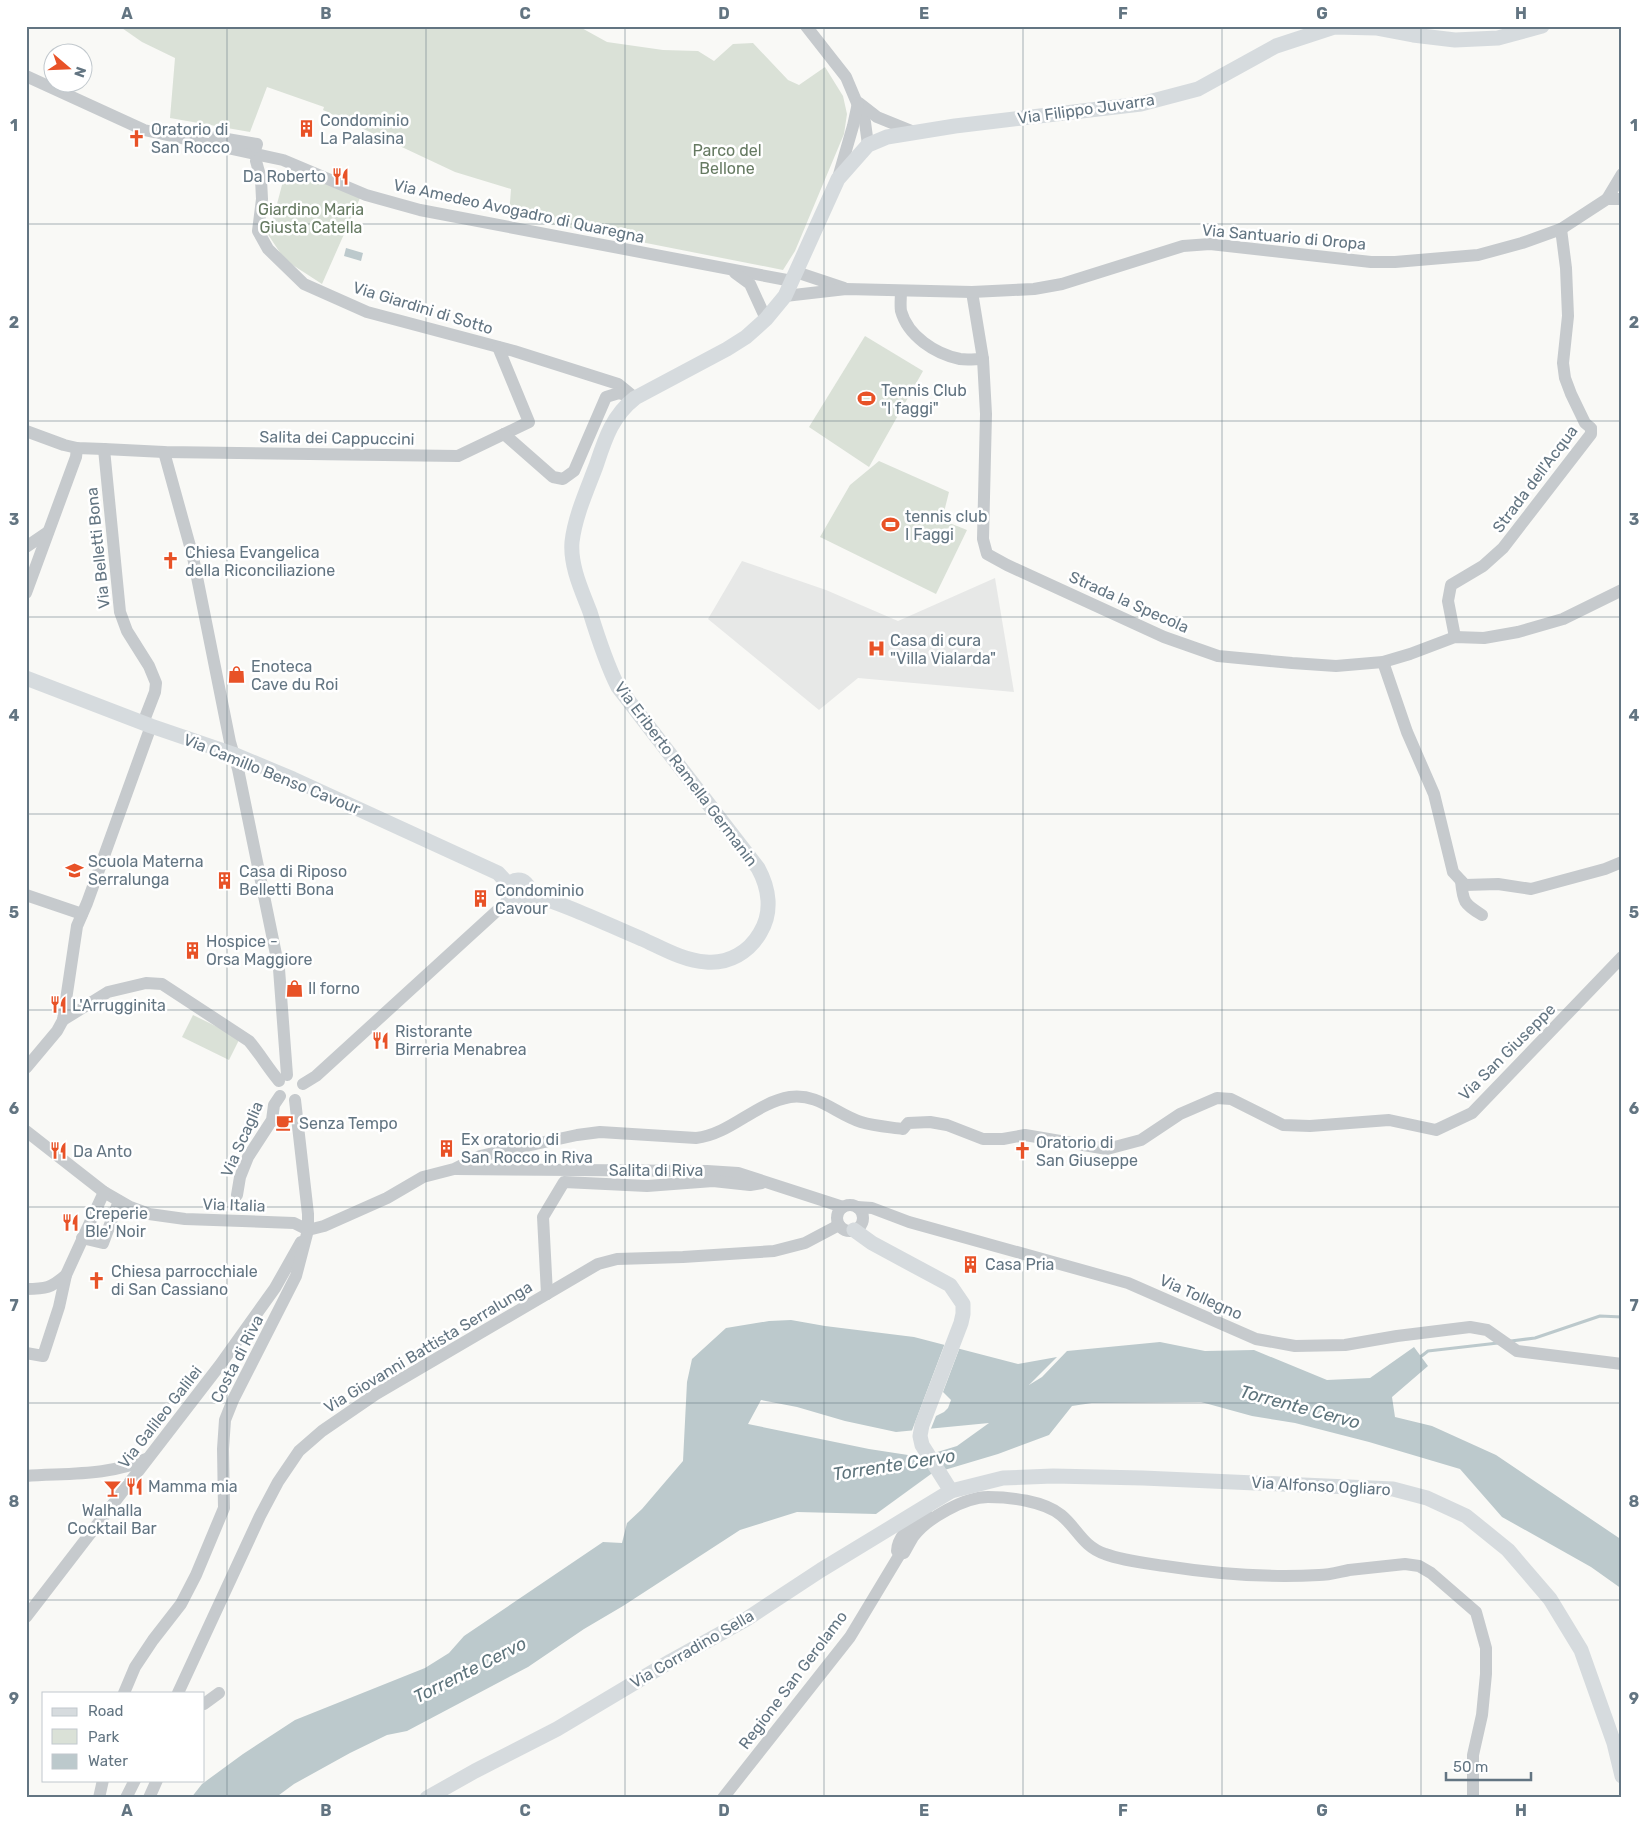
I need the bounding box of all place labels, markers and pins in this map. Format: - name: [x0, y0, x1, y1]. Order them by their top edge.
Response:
- place label: Condominio La Palasina: [320, 111, 409, 148]
- building icon: Condominio La Palasina: [296, 119, 316, 139]
- place label: Oratorio di San Rocco: [151, 120, 230, 157]
- church icon: Oratorio di San Rocco: [127, 128, 147, 148]
- restaurant icon: Da Roberto: [330, 166, 350, 186]
- place label: Da Roberto: [243, 167, 326, 186]
- place label: Tennis Club "I faggi": [881, 381, 967, 418]
- sports icon: Tennis Club "I faggi": [857, 389, 877, 409]
- place label: tennis club I Faggi: [905, 507, 987, 544]
- sports icon: tennis club I Faggi: [881, 515, 901, 535]
- place label: Chiesa Evangelica della Riconciliazione: [185, 543, 335, 580]
- church icon: Chiesa Evangelica della Riconciliazione: [161, 551, 181, 571]
- place label: Casa di cura "Villa Vialarda": [890, 631, 996, 668]
- hospital icon: Casa di cura "Villa Vialarda": [866, 639, 886, 659]
- place label: Enoteca Cave du Roi: [251, 657, 338, 694]
- shop icon: Enoteca Cave du Roi: [227, 665, 247, 685]
- place label: Scuola Materna Serralunga: [88, 852, 204, 889]
- school or university icon: Scuola Materna Serralunga: [64, 860, 84, 880]
- place label: Casa di Riposo Belletti Bona: [239, 862, 347, 899]
- building icon: Casa di Riposo Belletti Bona: [215, 870, 235, 890]
- place label: Condominio Cavour: [495, 881, 584, 918]
- building icon: Condominio Cavour: [471, 889, 491, 909]
- place label: Hospice - Orsa Maggiore: [206, 932, 312, 969]
- building icon: Hospice - Orsa Maggiore: [182, 940, 202, 960]
- shop icon: Il forno: [284, 978, 304, 998]
- place label: Il forno: [308, 979, 360, 998]
- restaurant icon: L'Arrugginita: [48, 995, 68, 1015]
- place label: L'Arrugginita: [72, 996, 166, 1015]
- place label: Ristorante Birreria Menabrea: [395, 1022, 527, 1059]
- restaurant icon: Ristorante Birreria Menabrea: [371, 1030, 391, 1050]
- cafe icon: Senza Tempo: [275, 1113, 295, 1133]
- place label: Senza Tempo: [299, 1114, 398, 1133]
- place label: Ex oratorio di San Rocco in Riva: [461, 1130, 593, 1167]
- place label: Oratorio di San Giuseppe: [1036, 1133, 1138, 1170]
- building icon: Ex oratorio di San Rocco in Riva: [437, 1138, 457, 1158]
- restaurant icon: Da Anto: [49, 1141, 69, 1161]
- church icon: Oratorio di San Giuseppe: [1012, 1141, 1032, 1161]
- place label: Da Anto: [73, 1142, 132, 1161]
- place label: Creperie Ble' Noir: [85, 1204, 148, 1241]
- restaurant icon: Creperie Ble' Noir: [61, 1212, 81, 1232]
- building icon: Casa Pria: [961, 1254, 981, 1274]
- place label: Casa Pria: [985, 1255, 1054, 1274]
- place label: Chiesa parrocchiale di San Cassiano: [111, 1262, 258, 1299]
- church icon: Chiesa parrocchiale di San Cassiano: [87, 1270, 107, 1290]
- restaurant icon: Mamma mia: [124, 1476, 144, 1496]
- place label: Mamma mia: [148, 1477, 238, 1496]
- bar icon: Walhalla Cocktail Bar: [102, 1479, 122, 1499]
- place label: Walhalla Cocktail Bar: [67, 1501, 157, 1538]

